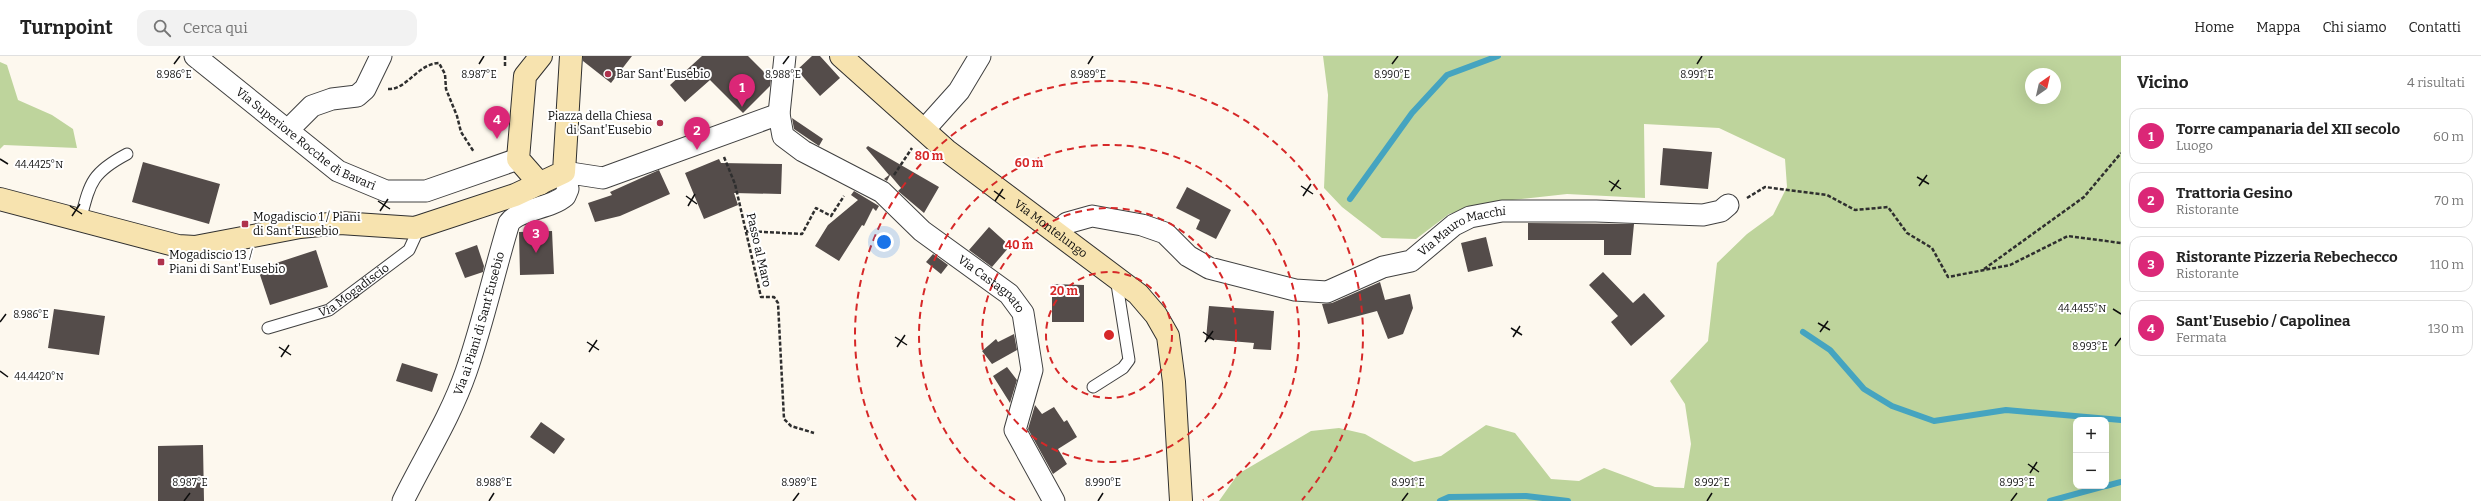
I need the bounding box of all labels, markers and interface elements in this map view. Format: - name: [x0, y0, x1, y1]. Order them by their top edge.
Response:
- search box: [137, 10, 417, 46]
- text: Turnpoint: [20, 16, 113, 39]
- icon: search: [151, 17, 173, 39]
- text: Cerca qui: [183, 19, 248, 37]
- text: Home: [2194, 19, 2234, 36]
- text: Mappa: [2256, 19, 2301, 36]
- text: Chi siamo: [2323, 19, 2387, 36]
- text: Contatti: [2409, 19, 2461, 36]
- place label: Bar Sant'Eusebio: [616, 67, 711, 81]
- north arrow: [2025, 68, 2061, 104]
- text: 8.986°E: [156, 69, 192, 81]
- text: 8.987°E: [461, 69, 497, 81]
- marker: Bar Sant'Eusebio: [603, 69, 613, 79]
- text: 8.988°E: [765, 69, 801, 81]
- text: 8.989°E: [1070, 69, 1106, 81]
- text: 8.990°E: [1374, 69, 1410, 81]
- text: 8.991°E: [1680, 69, 1714, 81]
- text: Vicino: [2137, 72, 2189, 93]
- pin: 1: [729, 74, 755, 107]
- text: 4 risultati: [2407, 75, 2465, 90]
- street label: Via Superiore Rocche di Bavari: [233, 85, 378, 193]
- pin: 4: [484, 106, 510, 139]
- place label: Piazza della Chiesa di Sant'Eusebio: [548, 109, 652, 137]
- pin: 2: [684, 117, 710, 150]
- marker: Piazza della Chiesa di Sant'Eusebio: [655, 118, 665, 128]
- text: Torre campanaria del XII secolo: [2176, 120, 2400, 138]
- text: 1: [2148, 129, 2154, 144]
- text: 60 m: [2433, 129, 2464, 144]
- text: Luogo: [2176, 138, 2213, 153]
- text: 80 m: [915, 149, 944, 163]
- text: 60 m: [1015, 156, 1044, 170]
- text: 44.4425°N: [15, 159, 63, 171]
- text: Trattoria Gesino: [2176, 184, 2293, 202]
- text: 2: [2147, 193, 2155, 208]
- text: 70 m: [2434, 193, 2464, 208]
- street label: Via Montelungo: [1011, 197, 1090, 261]
- text: Ristorante: [2176, 202, 2239, 217]
- street label: Via Mauro Macchi: [1415, 204, 1506, 259]
- place label: Mogadiscio 1 / Piani di Sant'Eusebio: [253, 210, 361, 238]
- street label: Passo al Maro: [744, 212, 774, 288]
- marker: Mogadiscio 1 / Piani di Sant'Eusebio: [240, 219, 250, 229]
- pin: 3: [523, 220, 549, 253]
- your location: [874, 232, 894, 252]
- text: 40 m: [1005, 238, 1034, 252]
- place label: Mogadiscio 13 / Piani di Sant'Eusebio: [169, 248, 285, 276]
- text: Ristorante Pizzeria Rebechecco: [2176, 248, 2398, 266]
- street label: Via ai Piani di Sant'Eusebio: [451, 250, 507, 397]
- street label: Via Castagnato: [955, 252, 1027, 315]
- marker: Mogadiscio 13 / Piani di Sant'Eusebio: [156, 257, 166, 267]
- text: 3: [2147, 257, 2155, 272]
- text: 110 m: [2430, 257, 2464, 272]
- street label: Via Mogadiscio: [317, 260, 392, 320]
- text: Ristorante: [2176, 266, 2239, 281]
- text: 20 m: [1050, 284, 1079, 298]
- text: 44.4455°N: [2058, 303, 2106, 315]
- text: 8.986°E: [13, 309, 49, 321]
- text: Sant'Eusebio / Capolinea: [2176, 312, 2351, 330]
- text: 4: [2147, 321, 2155, 336]
- text: 130 m: [2428, 321, 2464, 336]
- centre of rings: [1102, 328, 1116, 342]
- text: Fermata: [2176, 330, 2227, 345]
- text: 8.993°E: [2072, 341, 2108, 353]
- text: 44.4420°N: [14, 371, 64, 383]
- map controls: [2073, 417, 2109, 489]
- button: +: [2073, 417, 2109, 453]
- button: −: [2073, 453, 2109, 489]
- text: 8.987°E: [172, 477, 208, 489]
- text: 8.988°E: [476, 477, 512, 489]
- text: 8.989°E: [781, 477, 817, 489]
- text: 8.990°E: [1085, 477, 1121, 489]
- text: 8.991°E: [1391, 477, 1425, 489]
- text: 8.992°E: [1694, 477, 1730, 489]
- text: 8.993°E: [1999, 477, 2035, 489]

